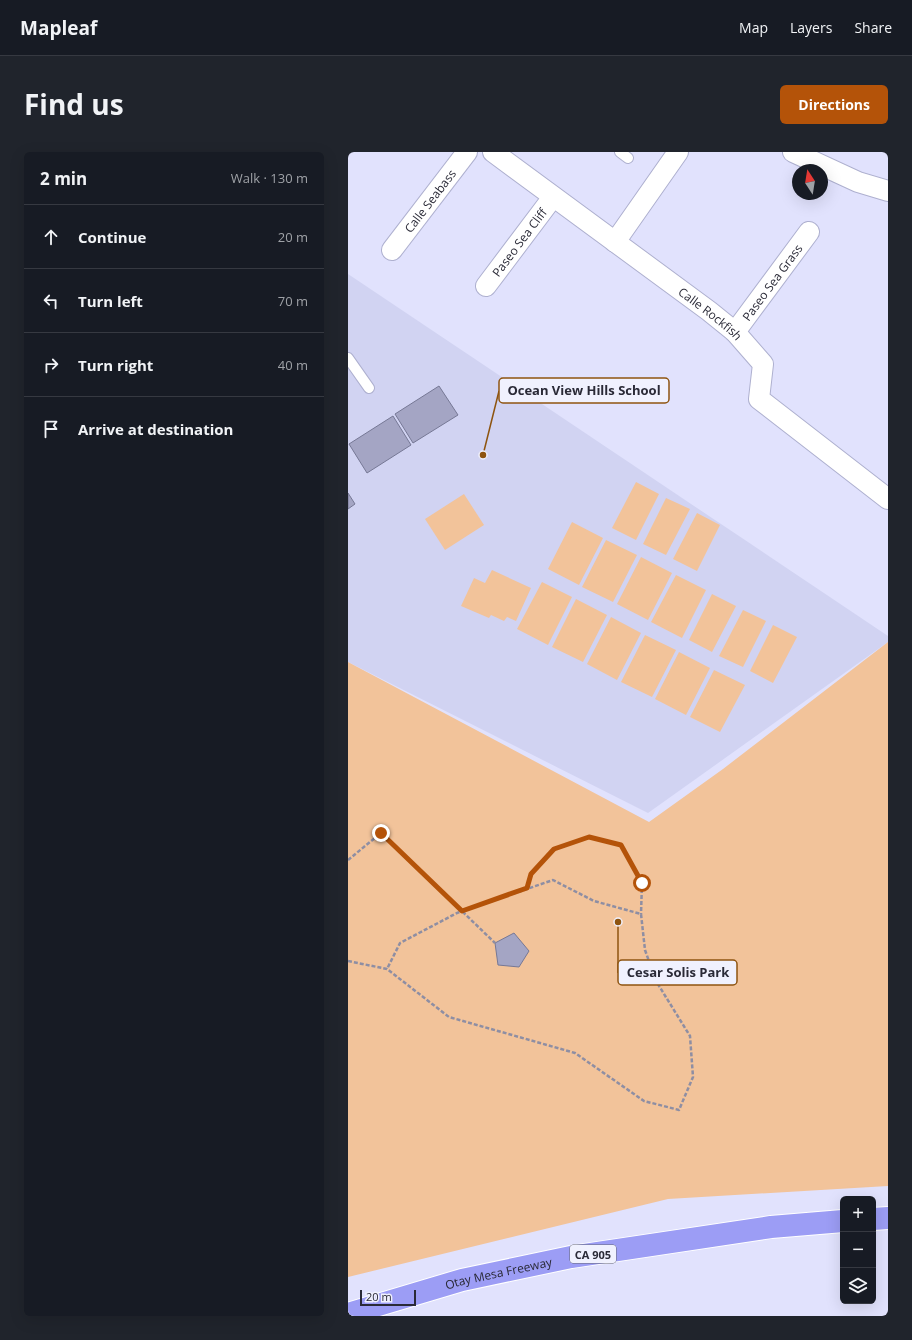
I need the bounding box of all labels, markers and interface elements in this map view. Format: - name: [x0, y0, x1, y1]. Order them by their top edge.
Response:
- text: Mapleaf: [20, 15, 97, 41]
- text: Map: [739, 18, 768, 37]
- text: Layers: [790, 18, 832, 37]
- text: Share: [854, 18, 892, 37]
- text: Find us: [24, 85, 124, 123]
- button: Directions: [780, 85, 888, 124]
- north arrow: [792, 164, 828, 200]
- street label: Calle Seabass: [400, 165, 460, 236]
- text: 2 min: [40, 167, 87, 190]
- text: Walk · 130 m: [231, 169, 308, 187]
- street label: Paseo Sea Cliff: [488, 204, 551, 280]
- icon: ahead: [40, 226, 62, 248]
- text: Continue: [78, 227, 146, 247]
- text: 20 m: [278, 228, 308, 246]
- street label: Paseo Sea Grass: [738, 240, 806, 324]
- street label: Calle Rockfish: [675, 283, 747, 344]
- icon: left: [40, 290, 62, 312]
- text: Turn left: [78, 291, 143, 311]
- text: 70 m: [278, 292, 308, 310]
- icon: right: [40, 354, 62, 376]
- text: Turn right: [78, 355, 153, 375]
- text: 40 m: [278, 356, 308, 374]
- callout: Ocean View Hills School: [499, 378, 669, 403]
- text: Ocean View Hills School: [507, 381, 661, 399]
- icon: arrive: [40, 418, 62, 440]
- text: Arrive at destination: [78, 419, 233, 439]
- route end: [372, 824, 390, 842]
- route start: [633, 874, 651, 892]
- callout: Cesar Solis Park: [618, 960, 737, 985]
- text: Cesar Solis Park: [627, 963, 730, 981]
- map controls: [840, 1196, 876, 1304]
- button: +: [840, 1196, 876, 1232]
- button: −: [840, 1232, 876, 1268]
- road number: CA 905: [570, 1245, 616, 1263]
- street label: Otay Mesa Freeway: [443, 1253, 554, 1293]
- button: layers: [840, 1268, 876, 1304]
- scale bar: [360, 1288, 416, 1307]
- text: 20 m: [366, 1289, 392, 1304]

